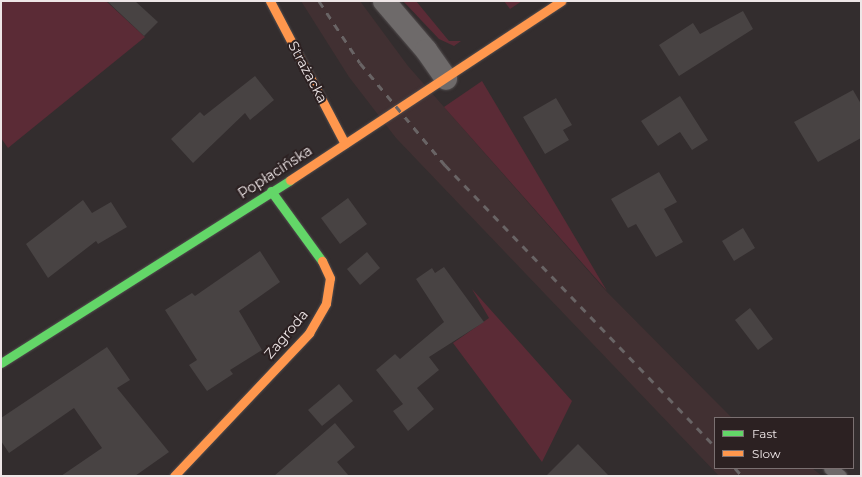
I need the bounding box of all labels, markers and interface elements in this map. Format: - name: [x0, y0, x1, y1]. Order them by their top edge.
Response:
- street label: Strażacka: [285, 38, 331, 106]
- street label: Popłacińska: [235, 142, 315, 202]
- street label: Zagroda: [261, 306, 311, 362]
- legend: [714, 417, 854, 469]
- text: Fast: [752, 426, 777, 441]
- text: Slow: [752, 446, 781, 461]

